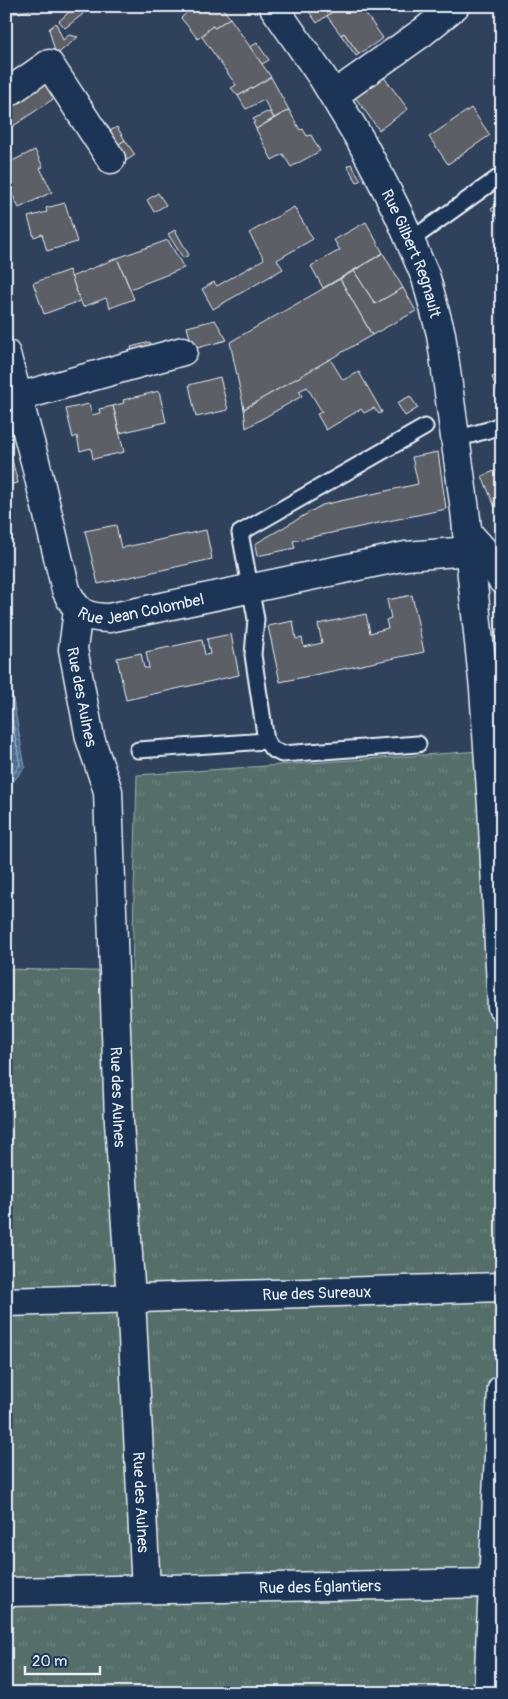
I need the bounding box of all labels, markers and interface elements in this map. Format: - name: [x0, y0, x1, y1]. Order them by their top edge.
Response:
- street label: Rue Gilbert Regnault: [377, 186, 445, 321]
- street label: Rue Jean Colombel: [74, 589, 206, 629]
- street label: Rue des Aulnes: [62, 646, 101, 750]
- street label: Rue des Aulnes: [105, 1046, 130, 1148]
- street label: Rue des Sureaux: [262, 1282, 372, 1305]
- street label: Rue des Aulnes: [128, 1451, 153, 1553]
- street label: Rue des Églantiers: [259, 1576, 381, 1598]
- scale bar: [25, 1644, 100, 1676]
- text: 20 m: [32, 1652, 67, 1671]

